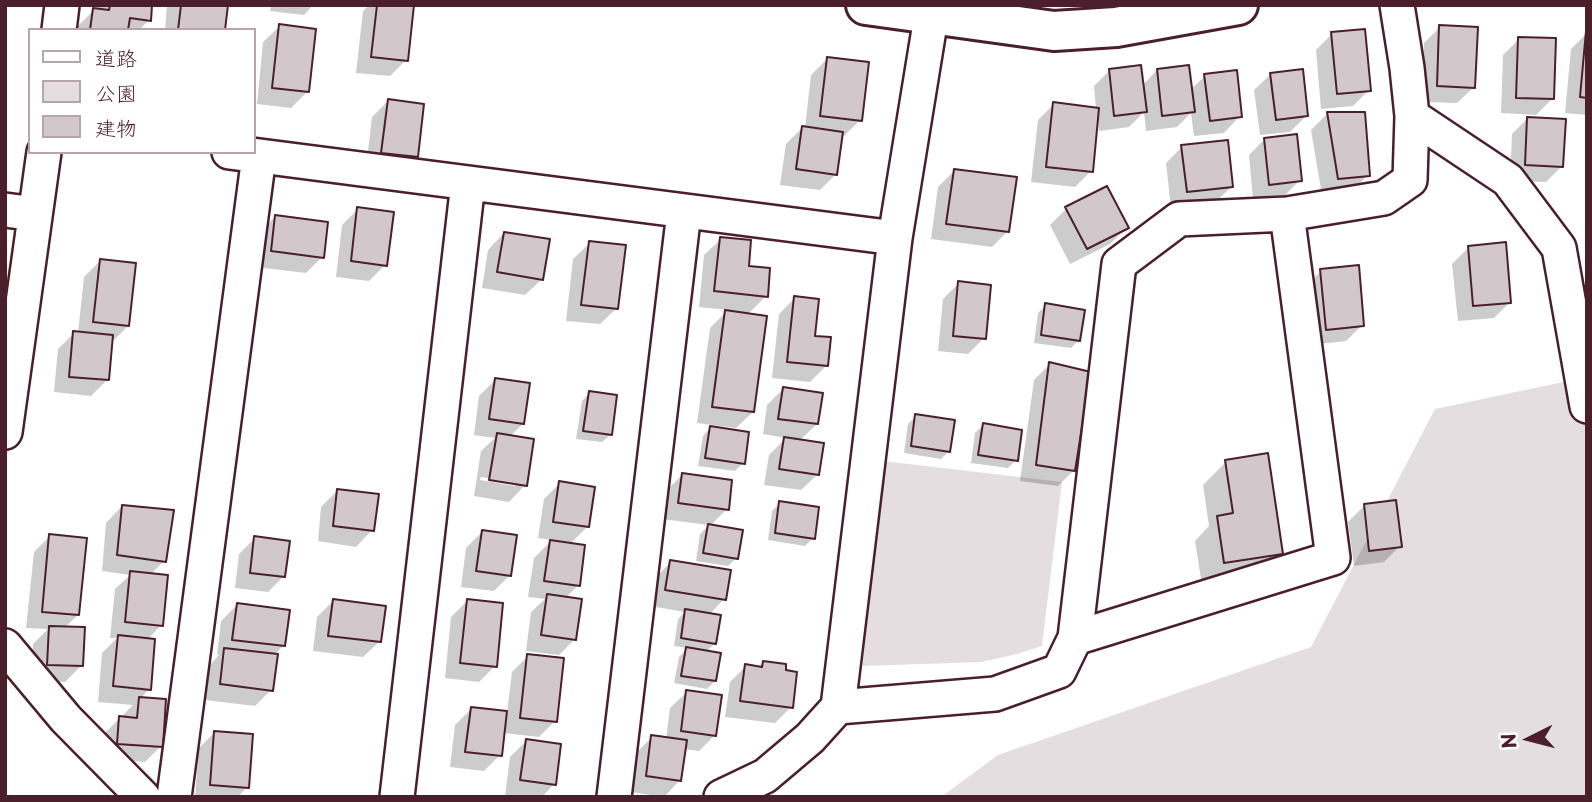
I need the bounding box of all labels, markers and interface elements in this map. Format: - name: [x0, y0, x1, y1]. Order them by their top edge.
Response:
- legend: [28, 28, 256, 154]
- text: 道路: [95, 41, 137, 73]
- text: 公園: [95, 76, 137, 108]
- text: 建物: [95, 111, 137, 143]
- north arrow: [1494, 704, 1564, 774]
- text: N: [1493, 732, 1523, 750]

